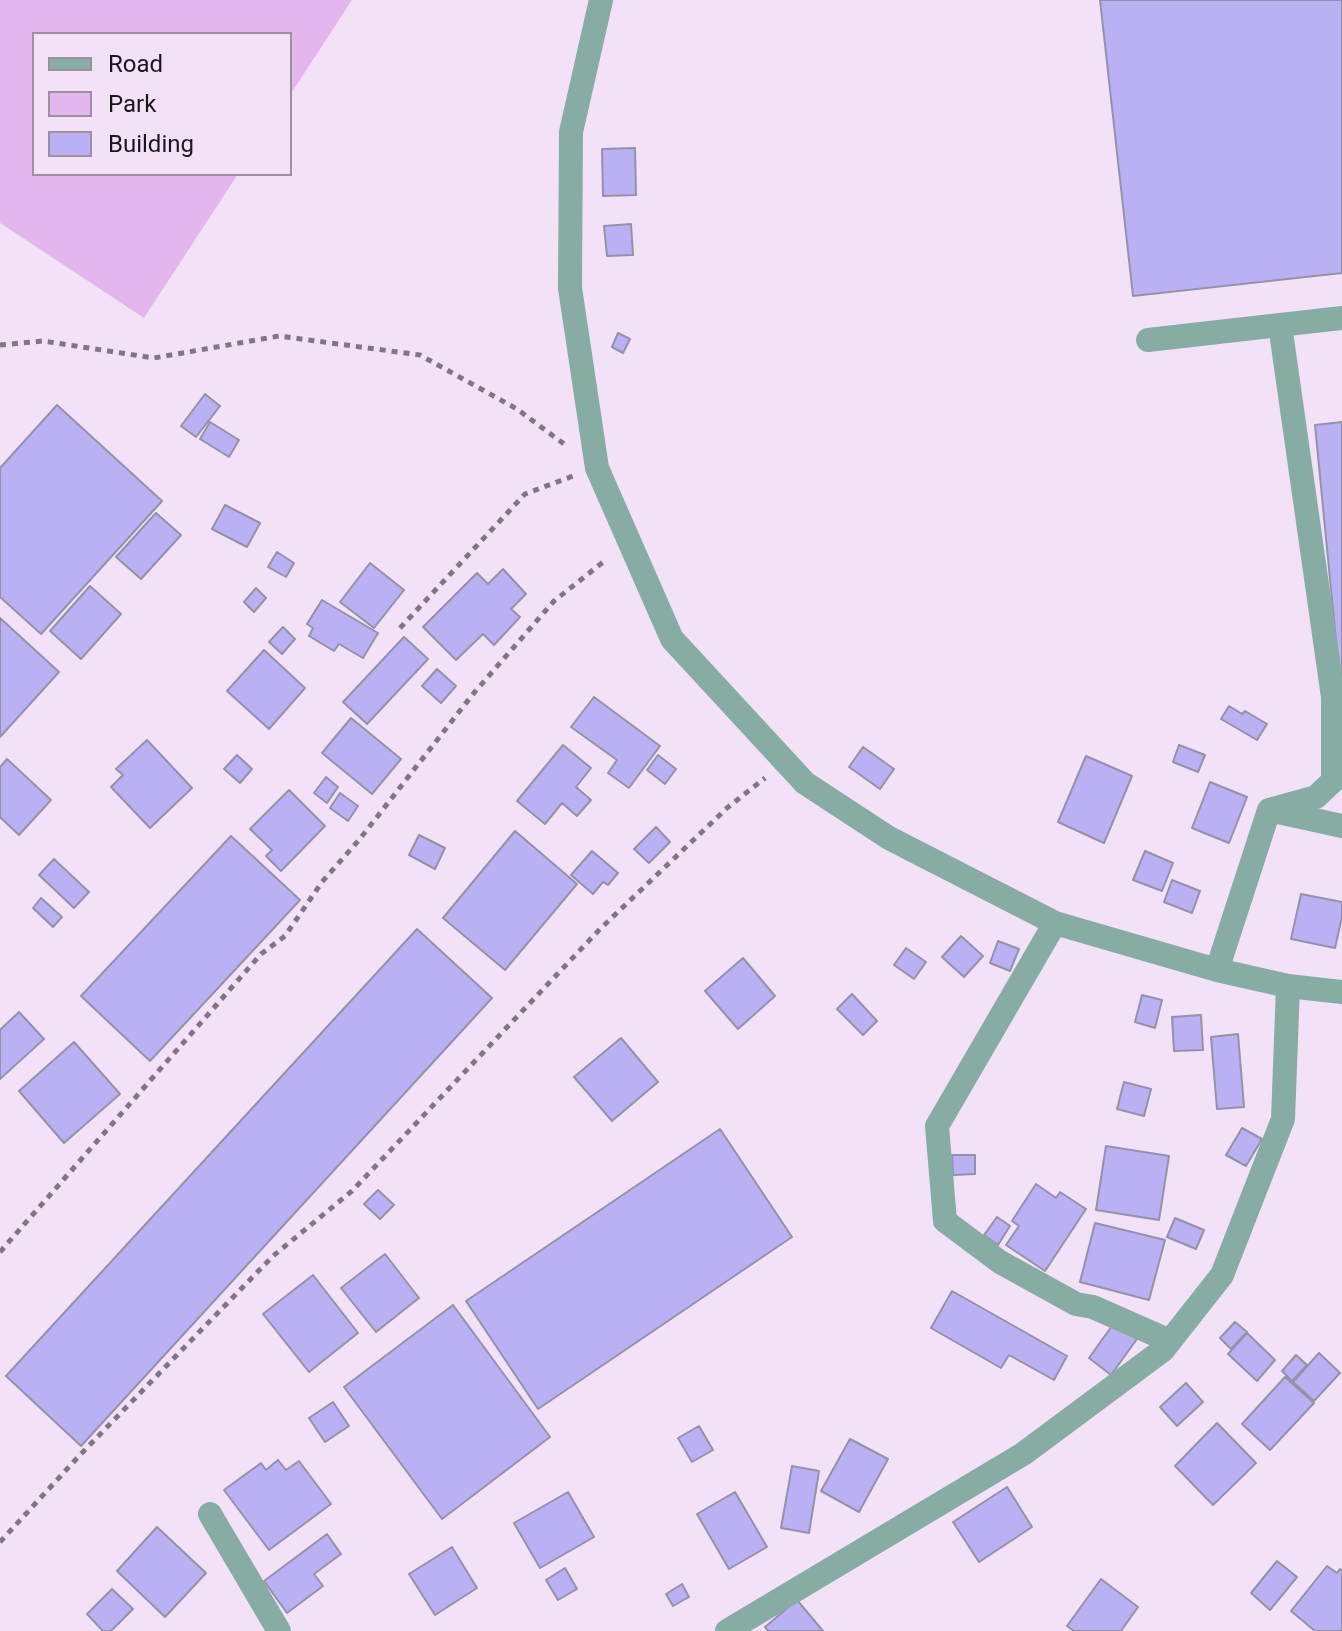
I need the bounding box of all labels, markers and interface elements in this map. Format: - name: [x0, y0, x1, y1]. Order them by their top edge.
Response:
- legend: [32, 32, 292, 176]
- text: Road: [108, 50, 163, 78]
- text: Park: [108, 90, 156, 118]
- text: Building: [108, 130, 194, 158]

